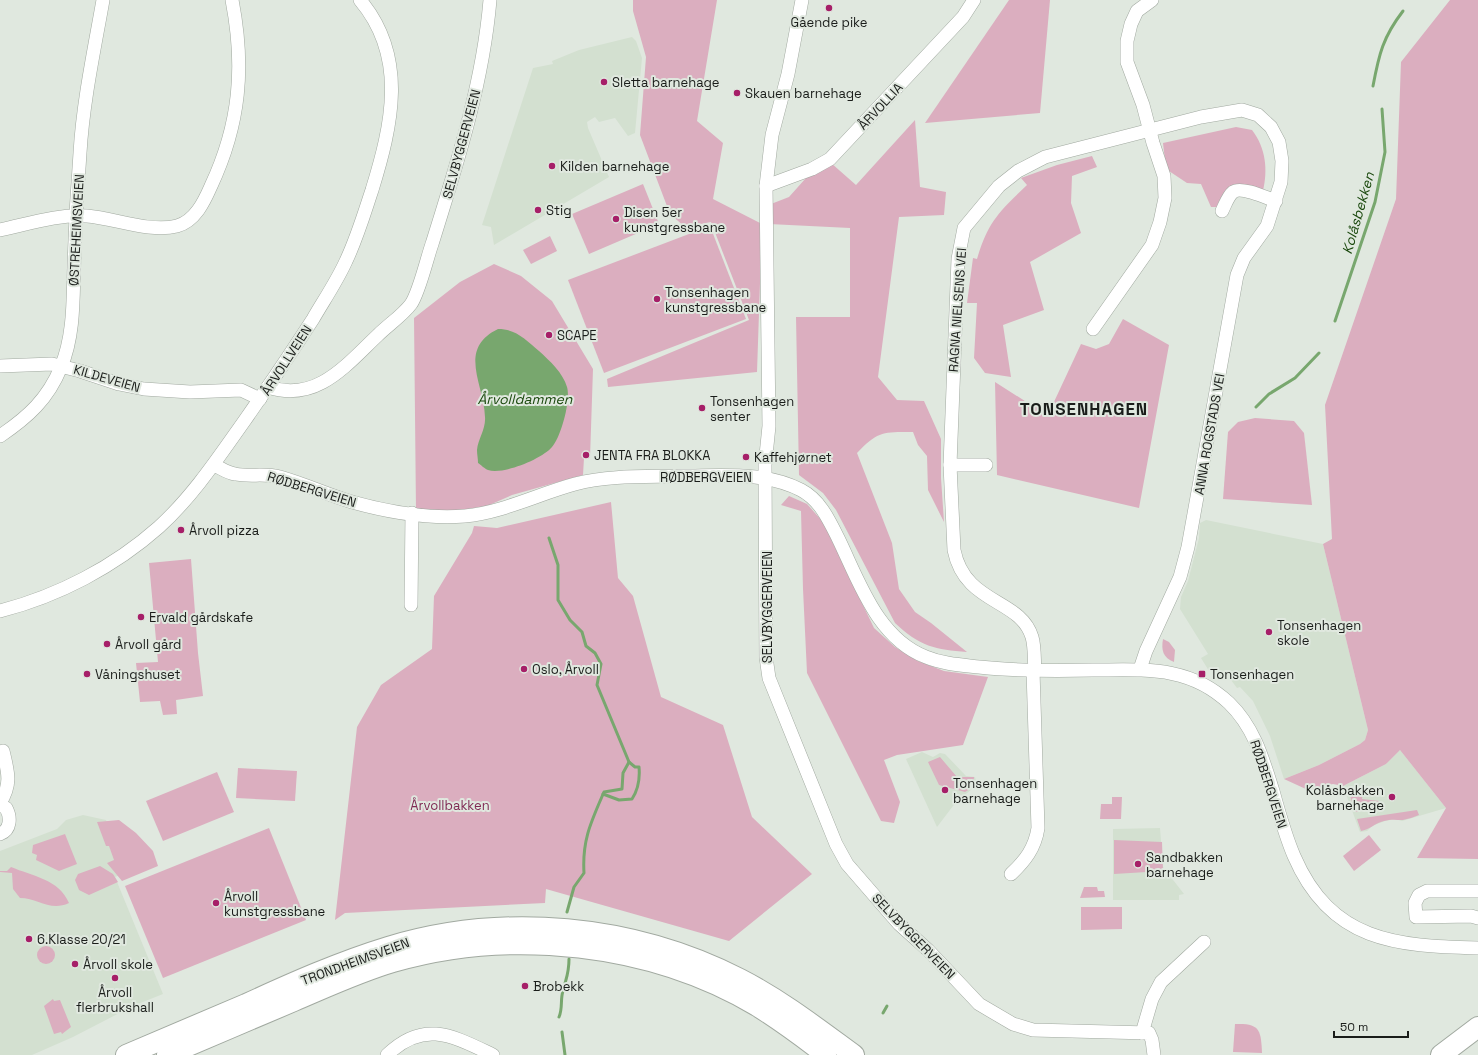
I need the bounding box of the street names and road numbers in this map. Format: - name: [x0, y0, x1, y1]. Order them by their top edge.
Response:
- street label: ÅRVOLLIA: [854, 79, 906, 133]
- street label: SELVBYGGERVEIEN: [439, 88, 484, 201]
- street label: ØSTREHEIMSVEIEN: [65, 174, 88, 286]
- street label: RAGNA NIELSENS VEI: [945, 247, 970, 373]
- street label: ÅRVOLLVEIEN: [257, 322, 315, 399]
- street label: KILDEVEIEN: [72, 361, 142, 396]
- street label: ANNA ROGSTADS VEI: [1190, 372, 1229, 496]
- street label: RØDBERGVEIEN: [265, 468, 358, 511]
- street label: RØDBERGVEIEN: [660, 469, 752, 486]
- street label: SELVBYGGERVEIEN: [759, 551, 776, 663]
- street label: RØDBERGVEIEN: [1246, 738, 1291, 830]
- street label: SELVBYGGERVEIEN: [868, 890, 959, 983]
- street label: TRONDHEIMSVEIEN: [299, 934, 412, 989]

